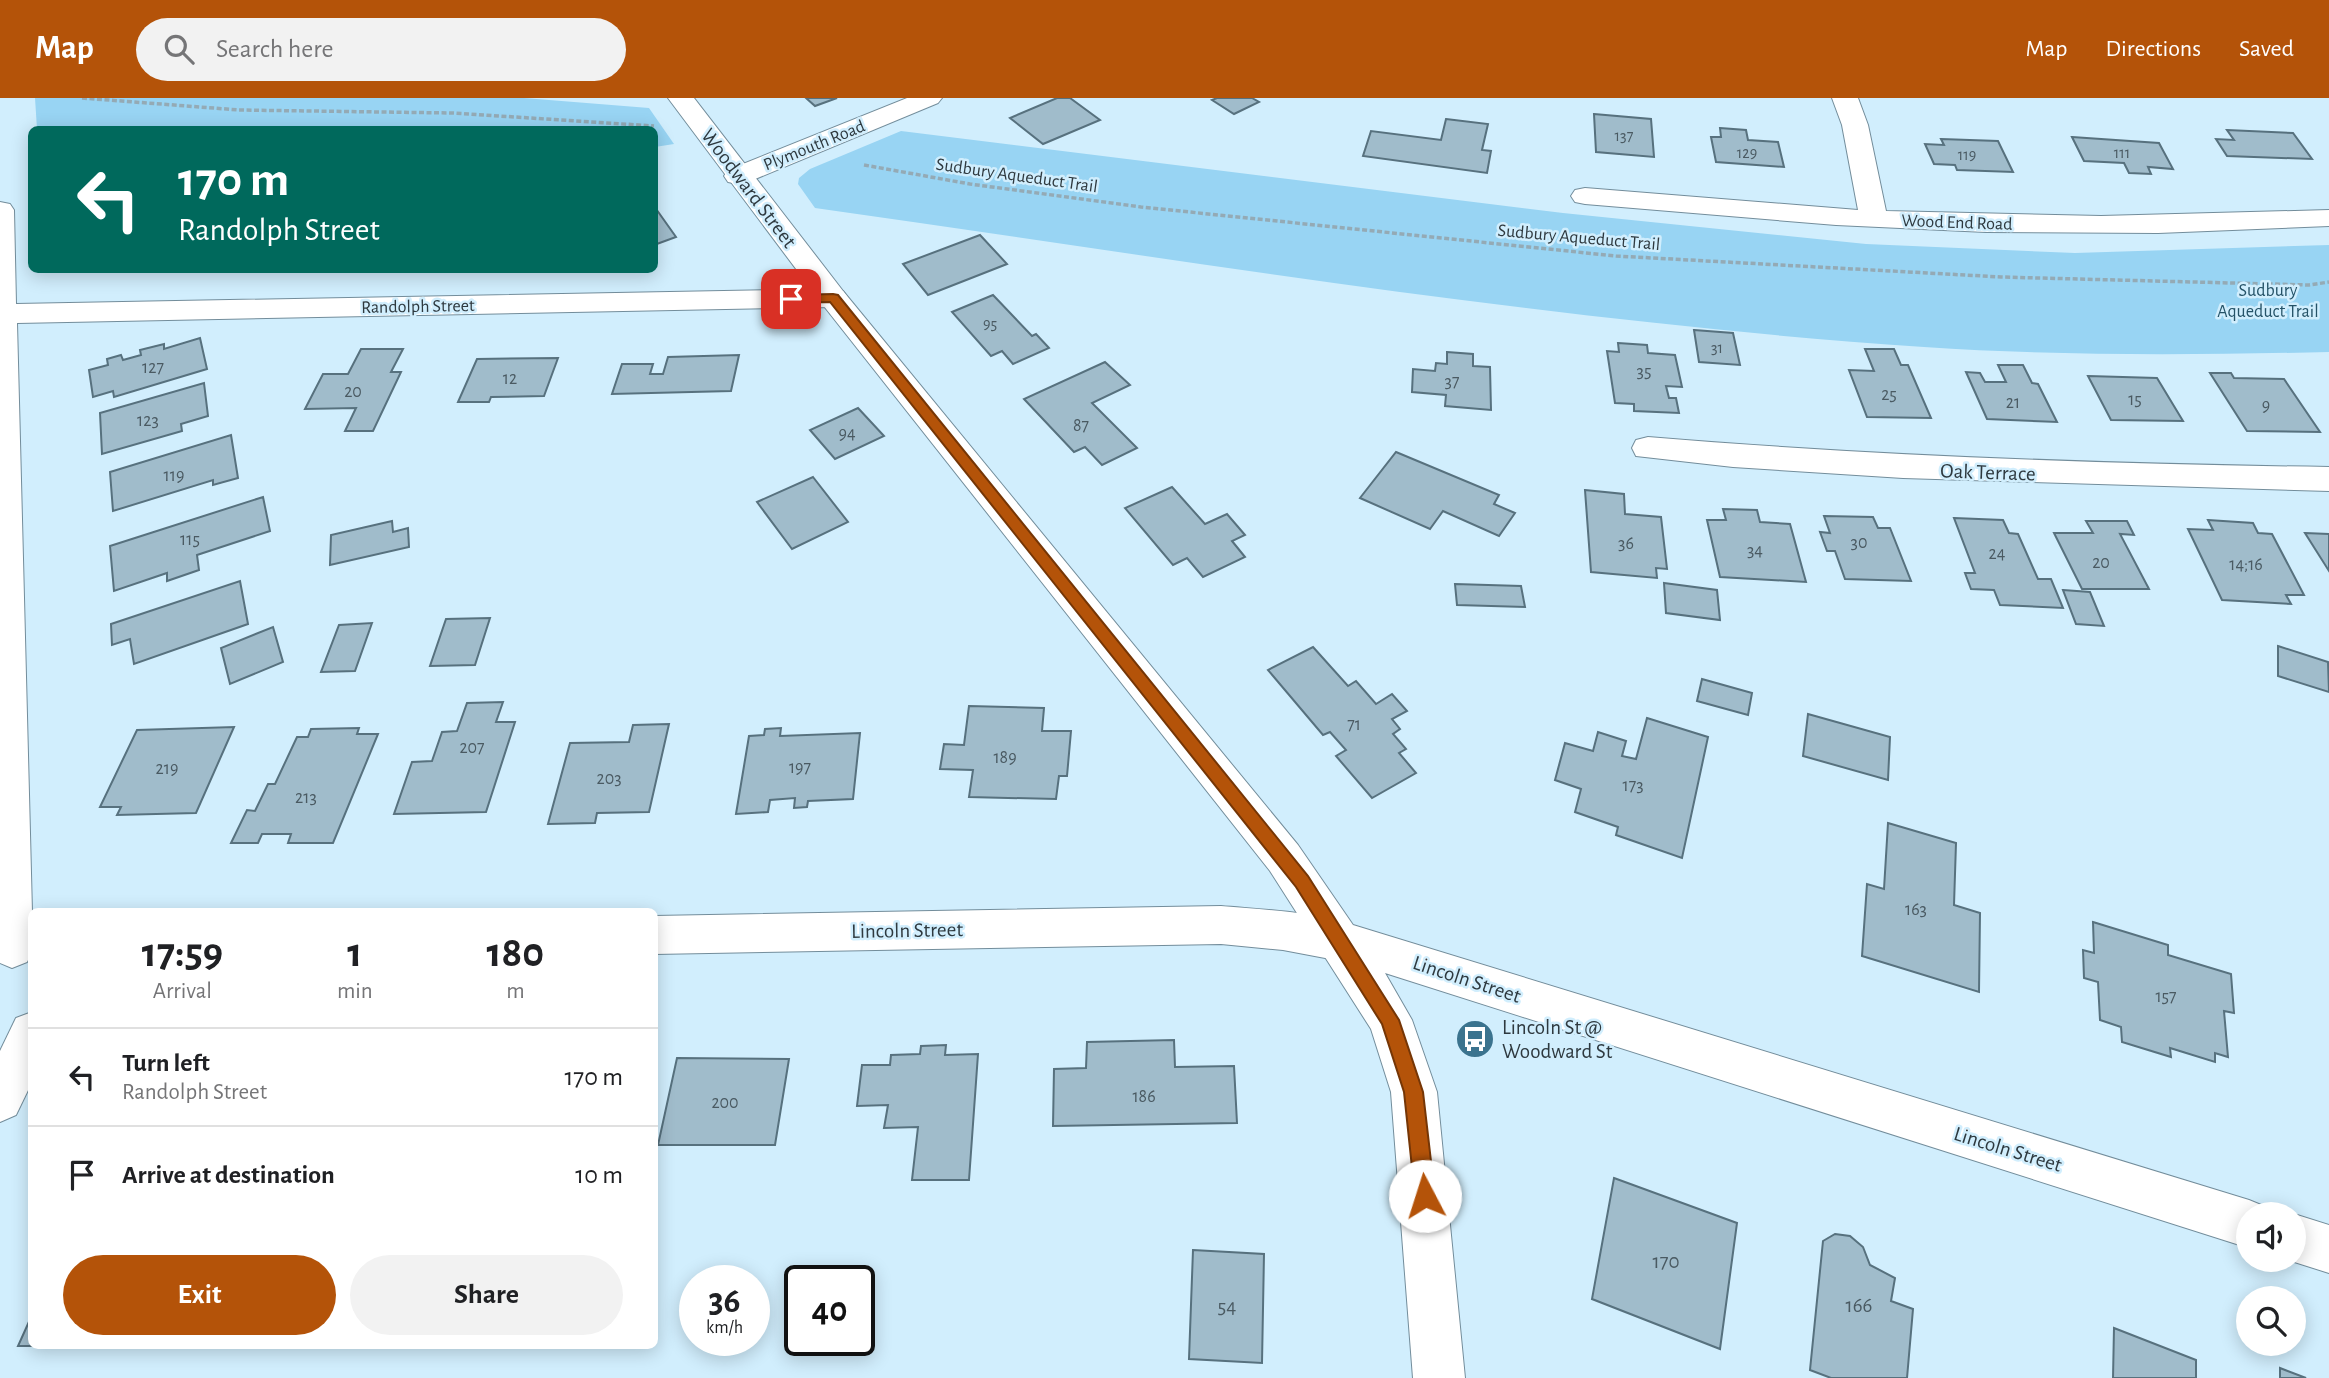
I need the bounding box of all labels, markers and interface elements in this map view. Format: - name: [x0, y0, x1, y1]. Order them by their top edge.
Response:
- search box: [136, 18, 626, 81]
- icon: search: [160, 30, 198, 68]
- text: Map: [35, 32, 94, 65]
- text: Search here: [216, 36, 334, 62]
- text: Map: [2025, 37, 2067, 61]
- text: Directions: [2105, 37, 2201, 61]
- text: Saved: [2239, 37, 2294, 61]
- street label: Plymouth Road: [761, 117, 868, 174]
- street label: Woodward Street: [697, 125, 800, 252]
- house number: 137: [1615, 128, 1634, 144]
- house number: 129: [1737, 145, 1757, 161]
- house number: 111: [2114, 145, 2130, 161]
- house number: 119: [1958, 147, 1976, 163]
- icon: left: [63, 154, 154, 245]
- text: 170 m: [178, 156, 289, 205]
- street label: Sudbury Aqueduct Trail: [935, 156, 1099, 196]
- street label: Wood End Road: [1901, 212, 2013, 234]
- text: Randolph Street: [178, 214, 380, 246]
- street label: Sudbury Aqueduct Trail: [1497, 222, 1661, 254]
- pin: [761, 269, 821, 329]
- icon: arrive: [772, 280, 810, 318]
- park label: Sudbury Aqueduct Trail: [2217, 282, 2319, 321]
- street label: Randolph Street: [361, 297, 475, 317]
- house number: 95: [983, 316, 997, 332]
- house number: 31: [1711, 340, 1723, 356]
- house number: 127: [142, 359, 164, 377]
- house number: 35: [1637, 363, 1651, 381]
- house number: 12: [503, 370, 517, 388]
- house number: 37: [1445, 373, 1459, 391]
- house number: 20: [344, 383, 362, 401]
- house number: 25: [1881, 386, 1897, 404]
- house number: 15: [2128, 391, 2142, 409]
- house number: 21: [2006, 394, 2020, 412]
- house number: 9: [2262, 397, 2270, 415]
- house number: 123: [137, 412, 159, 430]
- house number: 87: [1073, 417, 1089, 435]
- house number: 94: [838, 425, 856, 443]
- street label: Oak Terrace: [1940, 460, 2036, 485]
- house number: 119: [164, 467, 184, 485]
- house number: 115: [180, 531, 200, 549]
- house number: 30: [1851, 534, 1867, 552]
- house number: 36: [1618, 535, 1634, 553]
- house number: 34: [1747, 542, 1763, 560]
- house number: 24: [1989, 545, 2006, 563]
- house number: 20: [2092, 554, 2110, 572]
- house number: 14;16: [2229, 556, 2263, 574]
- house number: 71: [1347, 716, 1361, 734]
- house number: 207: [459, 739, 485, 757]
- house number: 189: [993, 749, 1017, 767]
- house number: 197: [789, 759, 811, 777]
- house number: 219: [156, 760, 178, 778]
- house number: 203: [596, 770, 622, 788]
- house number: 173: [1622, 777, 1644, 795]
- house number: 213: [295, 789, 317, 807]
- house number: 163: [1905, 901, 1927, 919]
- street label: Lincoln Street: [851, 919, 963, 942]
- text: 17:59: [142, 932, 223, 974]
- text: 1: [347, 932, 362, 974]
- text: 180: [487, 932, 544, 974]
- street label: Lincoln Street: [1410, 952, 1524, 1007]
- text: Arrival: [153, 980, 212, 1003]
- text: min: [337, 980, 373, 1003]
- text: m: [506, 980, 525, 1003]
- house number: 157: [2155, 988, 2177, 1006]
- place label: Lincoln St @ Woodward St: [1502, 1017, 1613, 1062]
- bus stop icon: Lincoln St @ Woodward St: [1454, 1018, 1496, 1060]
- text: Turn left: [122, 1050, 210, 1076]
- icon: left: [63, 1058, 101, 1096]
- text: 170 m: [564, 1064, 623, 1090]
- text: Randolph Street: [122, 1081, 267, 1104]
- house number: 186: [1132, 1088, 1156, 1106]
- house number: 200: [711, 1094, 739, 1112]
- street label: Lincoln Street: [1951, 1123, 2065, 1176]
- icon: arrive: [63, 1156, 101, 1194]
- position arrow: [1388, 1159, 1462, 1233]
- text: Arrive at destination: [122, 1162, 335, 1188]
- text: 10 m: [575, 1162, 623, 1188]
- map controls: [2236, 1202, 2306, 1356]
- button: sound: [2236, 1202, 2306, 1272]
- house number: 170: [1652, 1251, 1680, 1272]
- button: Exit: [63, 1255, 336, 1335]
- button: Share: [350, 1255, 623, 1335]
- speed limit sign: 40: [784, 1265, 875, 1356]
- text: 36: [708, 1284, 740, 1319]
- button: search: [2236, 1286, 2306, 1356]
- house number: 166: [1846, 1295, 1872, 1316]
- house number: 54: [1218, 1296, 1236, 1317]
- text: km/h: [706, 1319, 743, 1337]

